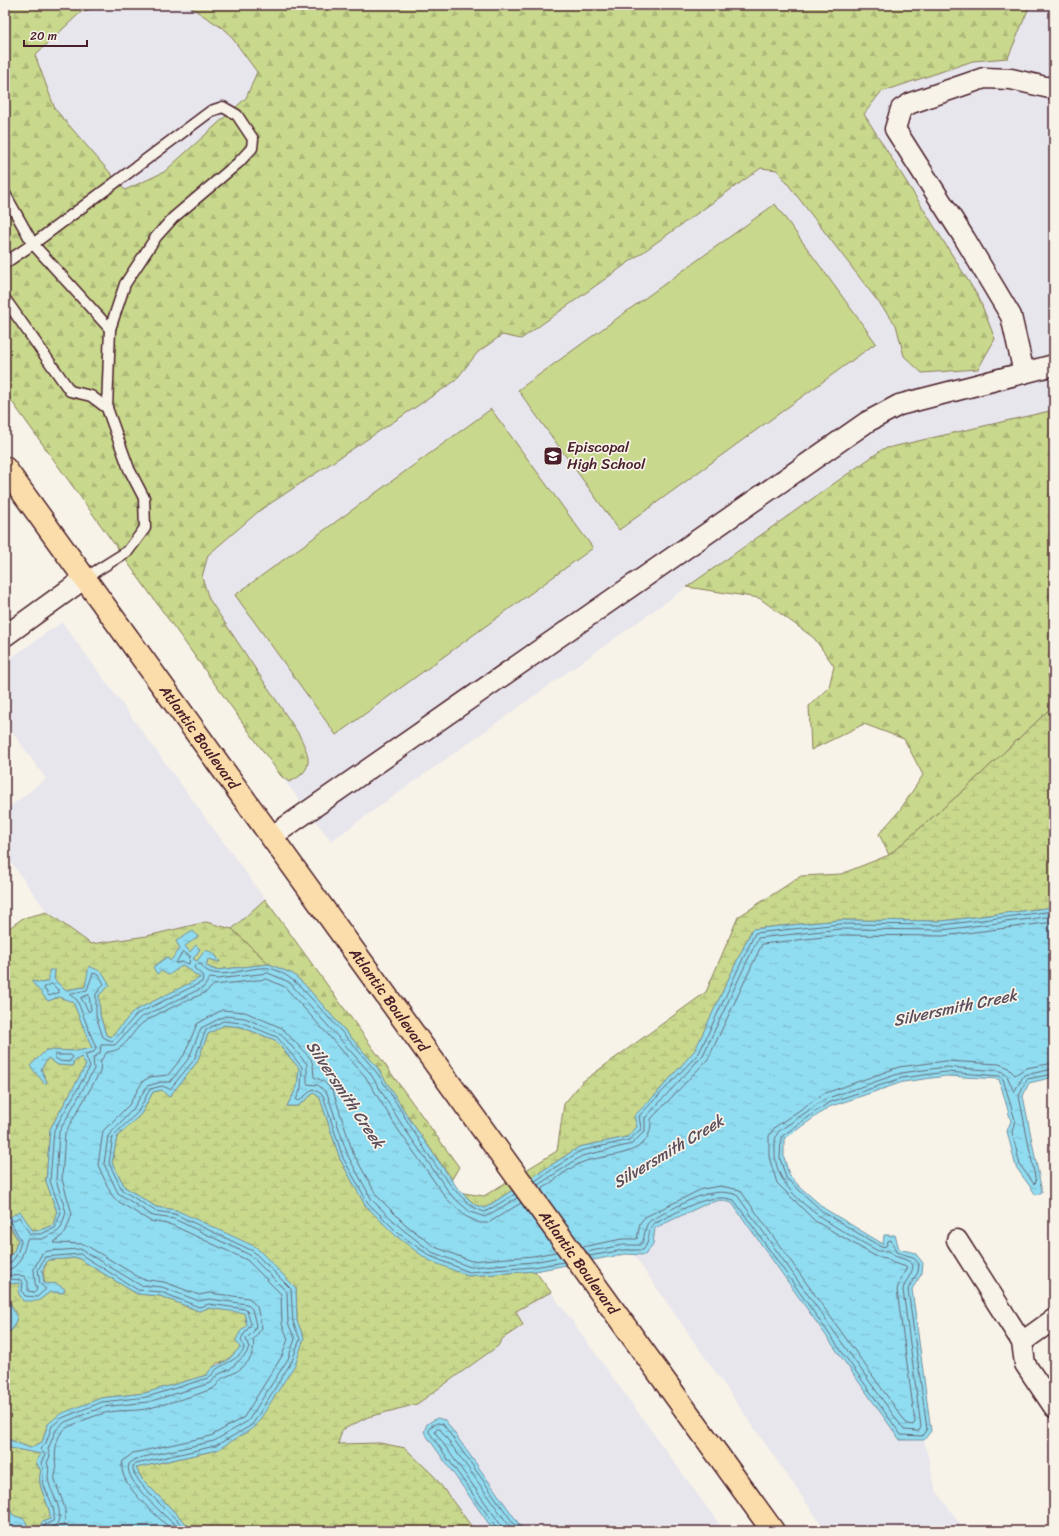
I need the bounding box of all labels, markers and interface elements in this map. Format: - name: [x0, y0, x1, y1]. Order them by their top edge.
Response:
- scale bar: [24, 22, 87, 48]
- text: 20 m: [30, 25, 57, 47]
- place label: Episcopal High School: [567, 434, 646, 477]
- school or university icon: Episcopal High School: [542, 445, 564, 467]
- street label: Atlantic Boulevard: [152, 678, 247, 796]
- street label: Atlantic Boulevard: [342, 941, 437, 1059]
- water label: Silversmith Creek: [891, 980, 1021, 1035]
- water label: Silversmith Creek: [298, 1034, 394, 1156]
- water label: Silversmith Creek: [607, 1106, 731, 1196]
- street label: Atlantic Boulevard: [531, 1204, 626, 1321]

